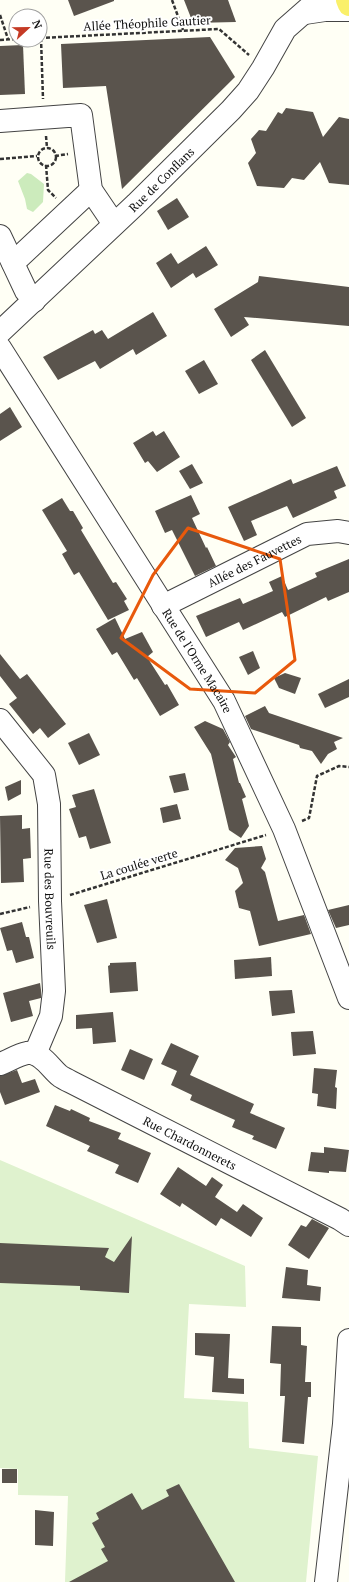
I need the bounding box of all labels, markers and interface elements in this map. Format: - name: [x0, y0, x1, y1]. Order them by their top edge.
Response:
- north arrow: [8, 8, 48, 48]
- street label: Allée Théophile Gautier: [83, 12, 211, 34]
- text: N: [29, 18, 46, 31]
- street label: Rue de Conflans: [125, 144, 197, 215]
- street label: Allée des Fauvettes: [205, 531, 304, 590]
- street label: Rue de l'Orme Macaire: [160, 606, 236, 715]
- street label: La coulée verte: [99, 845, 179, 883]
- street label: Rue des Bouvreuils: [42, 848, 60, 950]
- street label: Rue Chardonnerets: [141, 1113, 239, 1173]

